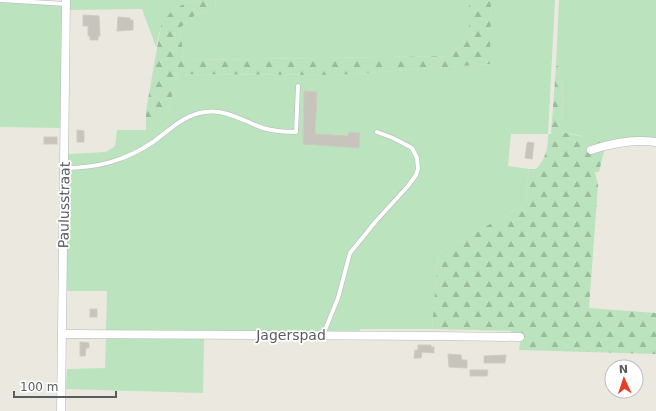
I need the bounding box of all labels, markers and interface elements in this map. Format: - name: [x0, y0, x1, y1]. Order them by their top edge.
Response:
- street label: Paulusstraat: [55, 161, 73, 248]
- street label: Jagerspad: [255, 327, 326, 343]
- north arrow: [604, 359, 644, 399]
- text: N: [619, 363, 628, 376]
- scale bar: [14, 373, 116, 399]
- text: 100 m: [20, 380, 58, 394]

